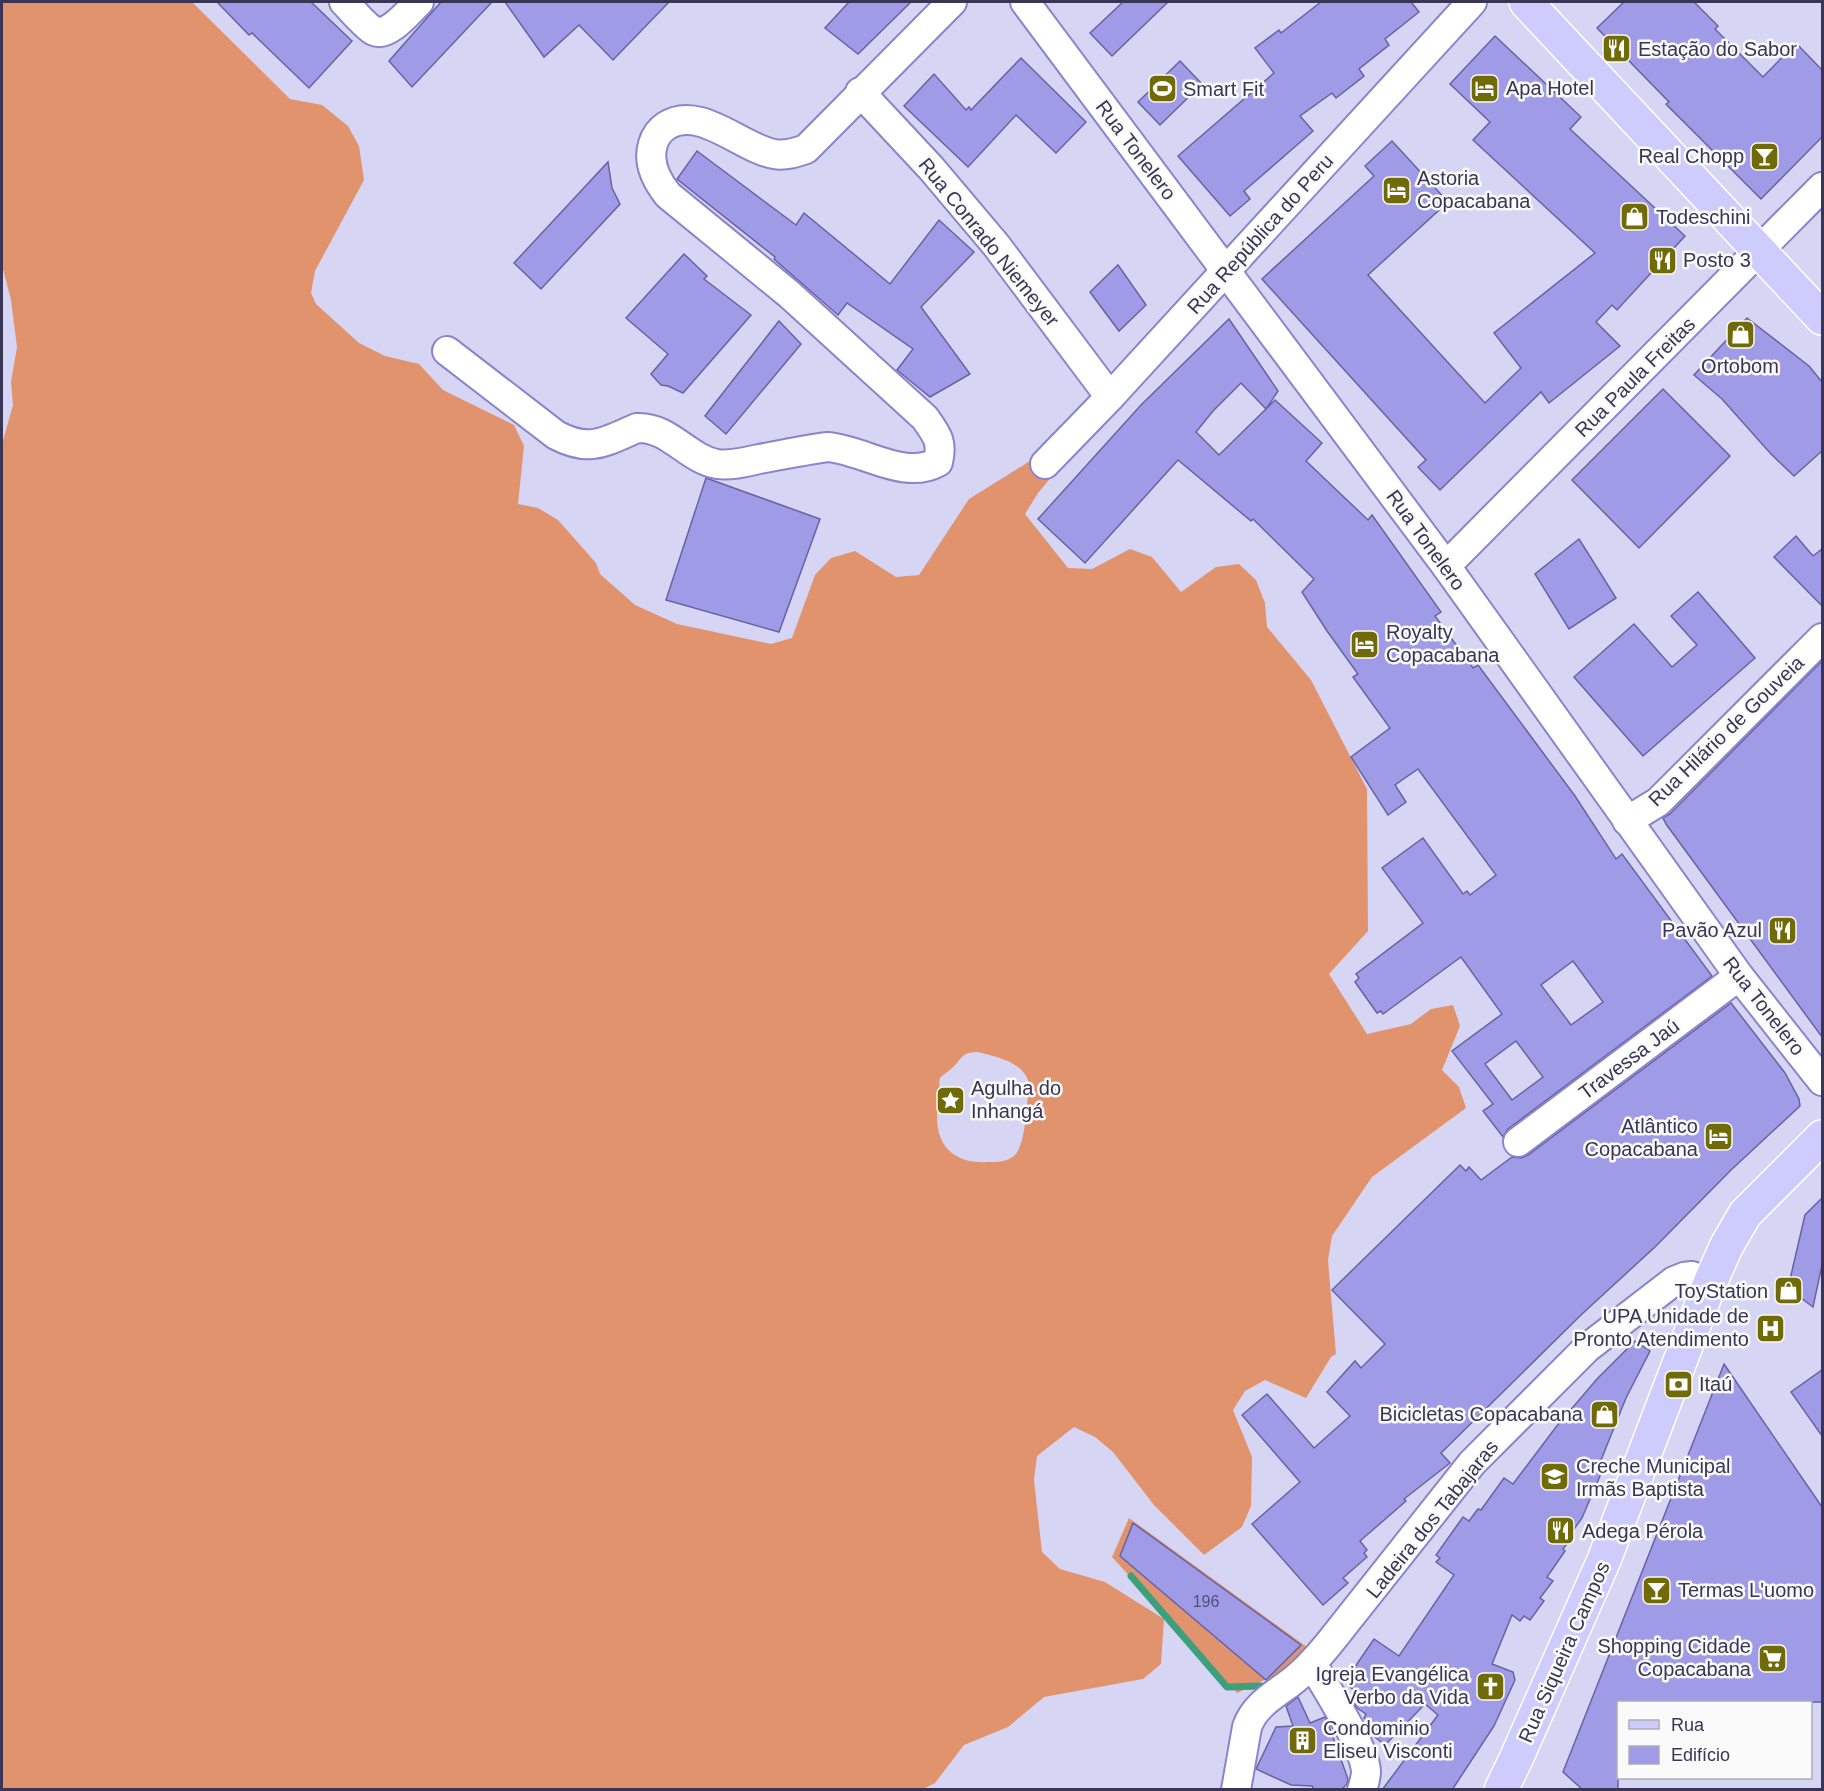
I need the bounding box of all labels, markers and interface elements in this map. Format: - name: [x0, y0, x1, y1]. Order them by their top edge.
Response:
- restaurant icon: Estação do Sabor: [1601, 33, 1633, 65]
- place label: Estação do Sabor: [1638, 38, 1797, 60]
- hotel icon: Apa Hotel: [1469, 72, 1501, 104]
- sports icon: Smart Fit: [1146, 73, 1178, 105]
- place label: Apa Hotel: [1506, 77, 1594, 99]
- place label: Smart Fit: [1183, 78, 1265, 100]
- street label: Rua Tonelero: [1092, 96, 1180, 204]
- bar icon: Real Chopp: [1749, 140, 1781, 172]
- place label: Real Chopp: [1638, 145, 1744, 167]
- street label: Rua República do Peru: [1183, 150, 1337, 318]
- street label: Rua Conrado Niemeyer: [914, 153, 1064, 331]
- place label: Astoria Copacabana: [1417, 167, 1531, 212]
- hotel icon: Astoria Copacabana: [1380, 174, 1412, 206]
- shop icon: Todeschini: [1619, 201, 1651, 233]
- place label: Todeschini: [1656, 206, 1751, 228]
- restaurant icon: Posto 3: [1646, 244, 1678, 276]
- place label: Posto 3: [1683, 249, 1751, 271]
- street label: Rua Paula Freitas: [1571, 313, 1699, 441]
- shop icon: Ortobom: [1724, 319, 1756, 351]
- place label: Ortobom: [1701, 355, 1779, 377]
- street label: Rua Tonelero: [1382, 486, 1470, 594]
- place label: Royalty Copacabana: [1386, 621, 1500, 666]
- hotel icon: Royalty Copacabana: [1349, 628, 1381, 660]
- street label: Rua Hilário de Gouveia: [1644, 651, 1809, 811]
- restaurant icon: Pavão Azul: [1767, 914, 1799, 946]
- place label: Pavão Azul: [1662, 919, 1762, 941]
- street label: Rua Tonelero: [1719, 952, 1809, 1060]
- street label: Travessa Jaú: [1575, 1014, 1683, 1104]
- place label: Agulha do Inhangá: [971, 1077, 1061, 1122]
- place icon: Agulha do Inhangá: [934, 1084, 966, 1116]
- place label: Atlântico Copacabana: [1585, 1115, 1699, 1160]
- hotel icon: Atlântico Copacabana: [1703, 1121, 1735, 1153]
- shop icon: ToyStation: [1773, 1275, 1805, 1307]
- place label: ToyStation: [1675, 1280, 1768, 1302]
- place label: UPA Unidade de Pronto Atendimento: [1573, 1305, 1749, 1350]
- hospital icon: UPA Unidade de Pronto Atendimento: [1754, 1312, 1786, 1344]
- bank icon: Itaú: [1662, 1368, 1694, 1400]
- place label: Itaú: [1699, 1373, 1732, 1395]
- shop icon: Bicicletas Copacabana: [1588, 1398, 1620, 1430]
- place label: Bicicletas Copacabana: [1380, 1403, 1584, 1425]
- street label: Ladeira dos Tabajaras: [1362, 1436, 1502, 1602]
- place label: Creche Municipal Irmãs Baptista: [1576, 1455, 1731, 1500]
- school or university icon: Creche Municipal Irmãs Baptista: [1539, 1461, 1571, 1493]
- restaurant icon: Adega Pérola: [1545, 1515, 1577, 1547]
- place label: Adega Pérola: [1582, 1520, 1704, 1542]
- street label: Rua Siqueira Campos: [1514, 1558, 1614, 1746]
- bar icon: Termas L'uomo: [1641, 1574, 1673, 1606]
- place label: Termas L'uomo: [1678, 1579, 1814, 1601]
- house number: 196: [1193, 1593, 1219, 1610]
- place label: Shopping Cidade Copacabana: [1598, 1635, 1752, 1680]
- supermarket icon: Shopping Cidade Copacabana: [1756, 1642, 1788, 1674]
- place label: Igreja Evangélica Verbo da Vida: [1316, 1663, 1470, 1708]
- church icon: Igreja Evangélica Verbo da Vida: [1474, 1670, 1506, 1702]
- legend: [1617, 1701, 1812, 1779]
- text: Rua: [1671, 1715, 1705, 1735]
- place label: Condominio Eliseu Visconti: [1323, 1717, 1453, 1762]
- building icon: Condominio Eliseu Visconti: [1286, 1724, 1318, 1756]
- text: Edifício: [1671, 1745, 1730, 1765]

